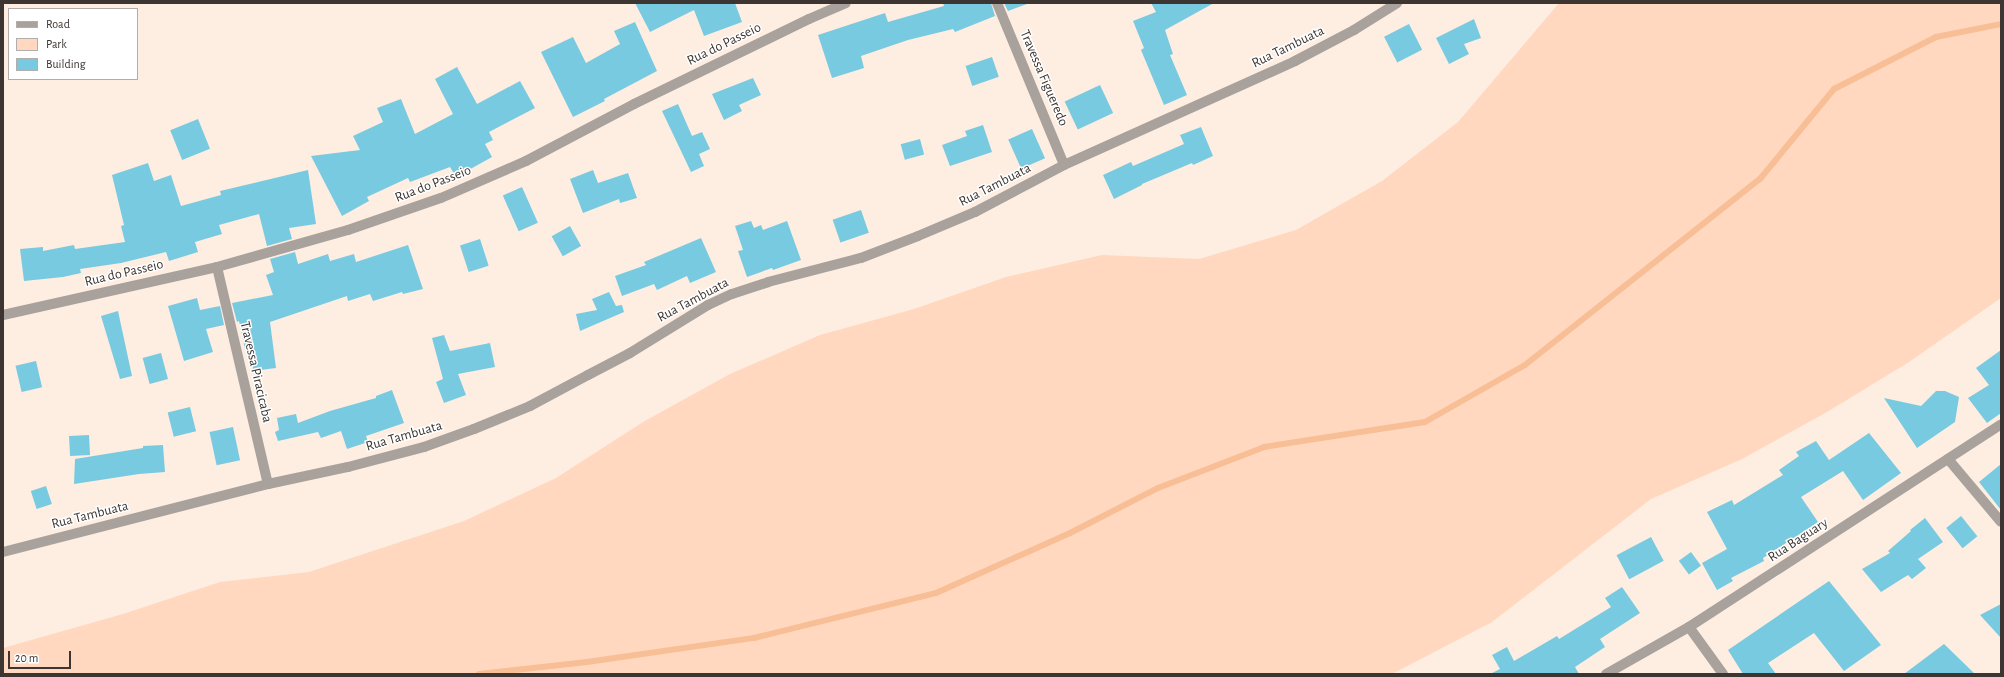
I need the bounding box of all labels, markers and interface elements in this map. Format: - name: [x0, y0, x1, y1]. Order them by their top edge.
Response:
- legend: [8, 8, 138, 80]
- text: Road: [46, 18, 70, 30]
- street label: Rua do Passeio: [684, 19, 764, 69]
- street label: Rua Tambuata: [1249, 22, 1327, 72]
- street label: Travessa Figueredo: [1016, 27, 1072, 129]
- text: Park: [46, 38, 67, 50]
- text: Building: [46, 58, 86, 70]
- street label: Rua Tambuata: [956, 160, 1034, 210]
- street label: Rua do Passeio: [393, 162, 473, 206]
- street label: Rua do Passeio: [83, 256, 165, 290]
- street label: Rua Tambuata: [654, 274, 732, 326]
- street label: Travessa Piracicaba: [236, 320, 276, 424]
- street label: Rua Tambuata: [364, 417, 444, 455]
- street label: Rua Tambuata: [50, 497, 130, 533]
- street label: Rua Baguary: [1765, 514, 1831, 566]
- scale bar: [10, 643, 73, 669]
- text: 20 m: [15, 652, 38, 664]

